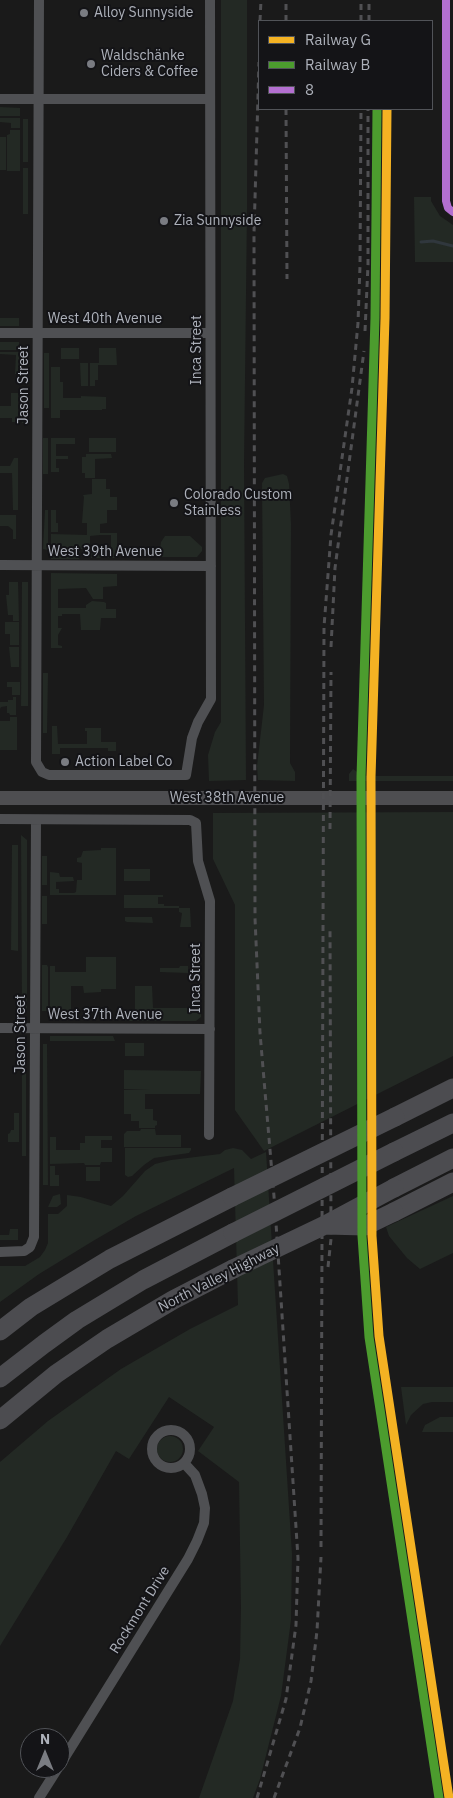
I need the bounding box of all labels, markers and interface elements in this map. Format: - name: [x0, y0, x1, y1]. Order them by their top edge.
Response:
- place label: Alloy Sunnyside: [94, 5, 194, 21]
- marker: Alloy Sunnyside: [78, 7, 90, 19]
- legend: [258, 20, 433, 110]
- text: Railway G: [305, 30, 371, 49]
- place label: Waldschänke Ciders & Coffee: [101, 48, 198, 80]
- text: Railway B: [305, 55, 370, 74]
- marker: Waldschänke Ciders & Coffee: [85, 58, 97, 70]
- text: 8: [305, 80, 314, 99]
- place label: Zia Sunnyside: [174, 213, 261, 229]
- marker: Zia Sunnyside: [158, 215, 170, 227]
- street label: West 40th Avenue: [48, 311, 162, 327]
- street label: Inca Street: [189, 315, 205, 385]
- street label: Jason Street: [16, 346, 32, 424]
- place label: Colorado Custom Stainless: [184, 487, 292, 520]
- marker: Colorado Custom Stainless: [168, 497, 180, 509]
- street label: West 39th Avenue: [48, 544, 162, 560]
- place label: Action Label Co: [75, 754, 172, 770]
- marker: Action Label Co: [59, 756, 71, 768]
- street label: West 38th Avenue: [170, 790, 284, 806]
- street label: Inca Street: [188, 943, 204, 1013]
- street label: Jason Street: [13, 995, 29, 1073]
- street label: West 37th Avenue: [48, 1007, 162, 1023]
- street label: North Valley Highway: [156, 1240, 282, 1316]
- street label: Rockmont Drive: [106, 1563, 174, 1657]
- north arrow: [20, 1728, 70, 1778]
- text: N: [40, 1730, 50, 1748]

